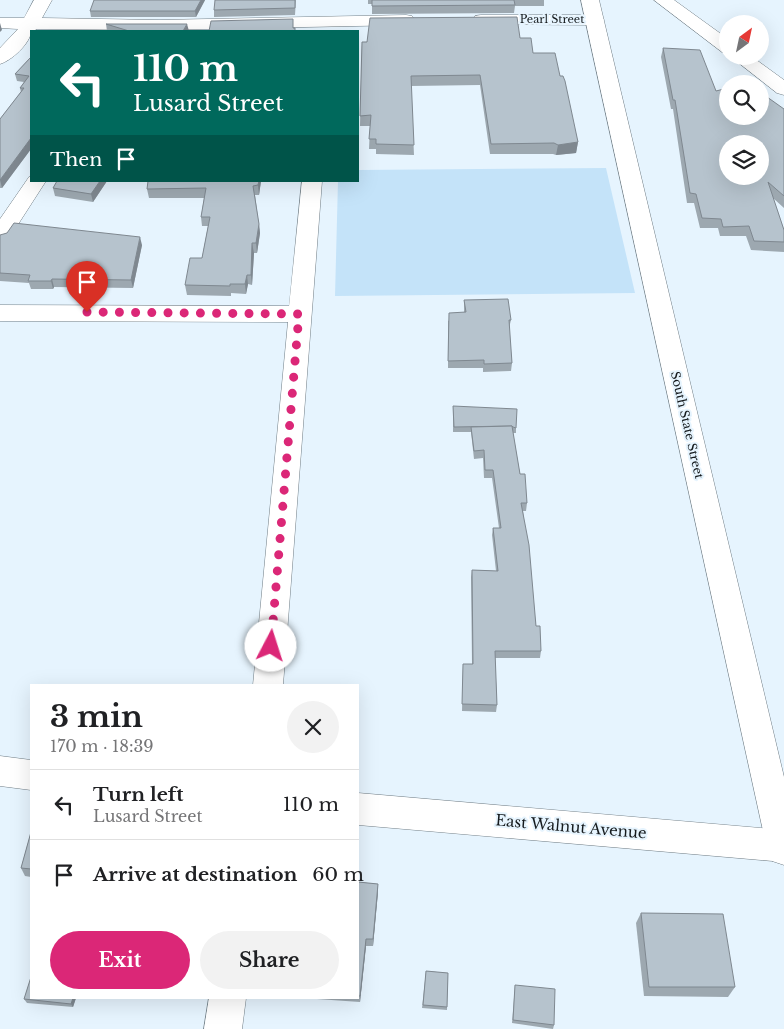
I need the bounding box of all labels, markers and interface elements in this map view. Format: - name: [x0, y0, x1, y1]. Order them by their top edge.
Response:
- street label: Pearl Street: [520, 12, 585, 26]
- north arrow: [719, 15, 769, 65]
- map controls: [719, 15, 769, 185]
- text: 110 m: [133, 47, 238, 90]
- icon: left: [50, 50, 115, 115]
- button: search: [719, 75, 769, 125]
- text: Lusard Street: [133, 90, 284, 117]
- button: layers: [719, 135, 769, 185]
- icon: arrive: [112, 145, 140, 173]
- text: Then: [50, 148, 102, 171]
- pin: [66, 261, 108, 312]
- icon: arrive: [73, 268, 101, 296]
- street label: South State Street: [668, 370, 707, 480]
- position arrow: [244, 619, 296, 671]
- text: 3 min: [50, 698, 143, 735]
- button: close: [287, 701, 339, 753]
- text: 170 m · 18:39: [50, 736, 154, 756]
- text: Turn left: [93, 783, 184, 806]
- icon: left: [50, 791, 78, 819]
- text: 110 m: [283, 793, 339, 816]
- text: Lusard Street: [93, 806, 202, 826]
- street label: East Walnut Avenue: [495, 810, 647, 843]
- icon: arrive: [50, 861, 78, 889]
- text: Arrive at destination: [93, 863, 297, 886]
- text: 60 m: [312, 863, 364, 886]
- button: Exit: [50, 931, 190, 989]
- button: Share: [200, 931, 339, 989]

